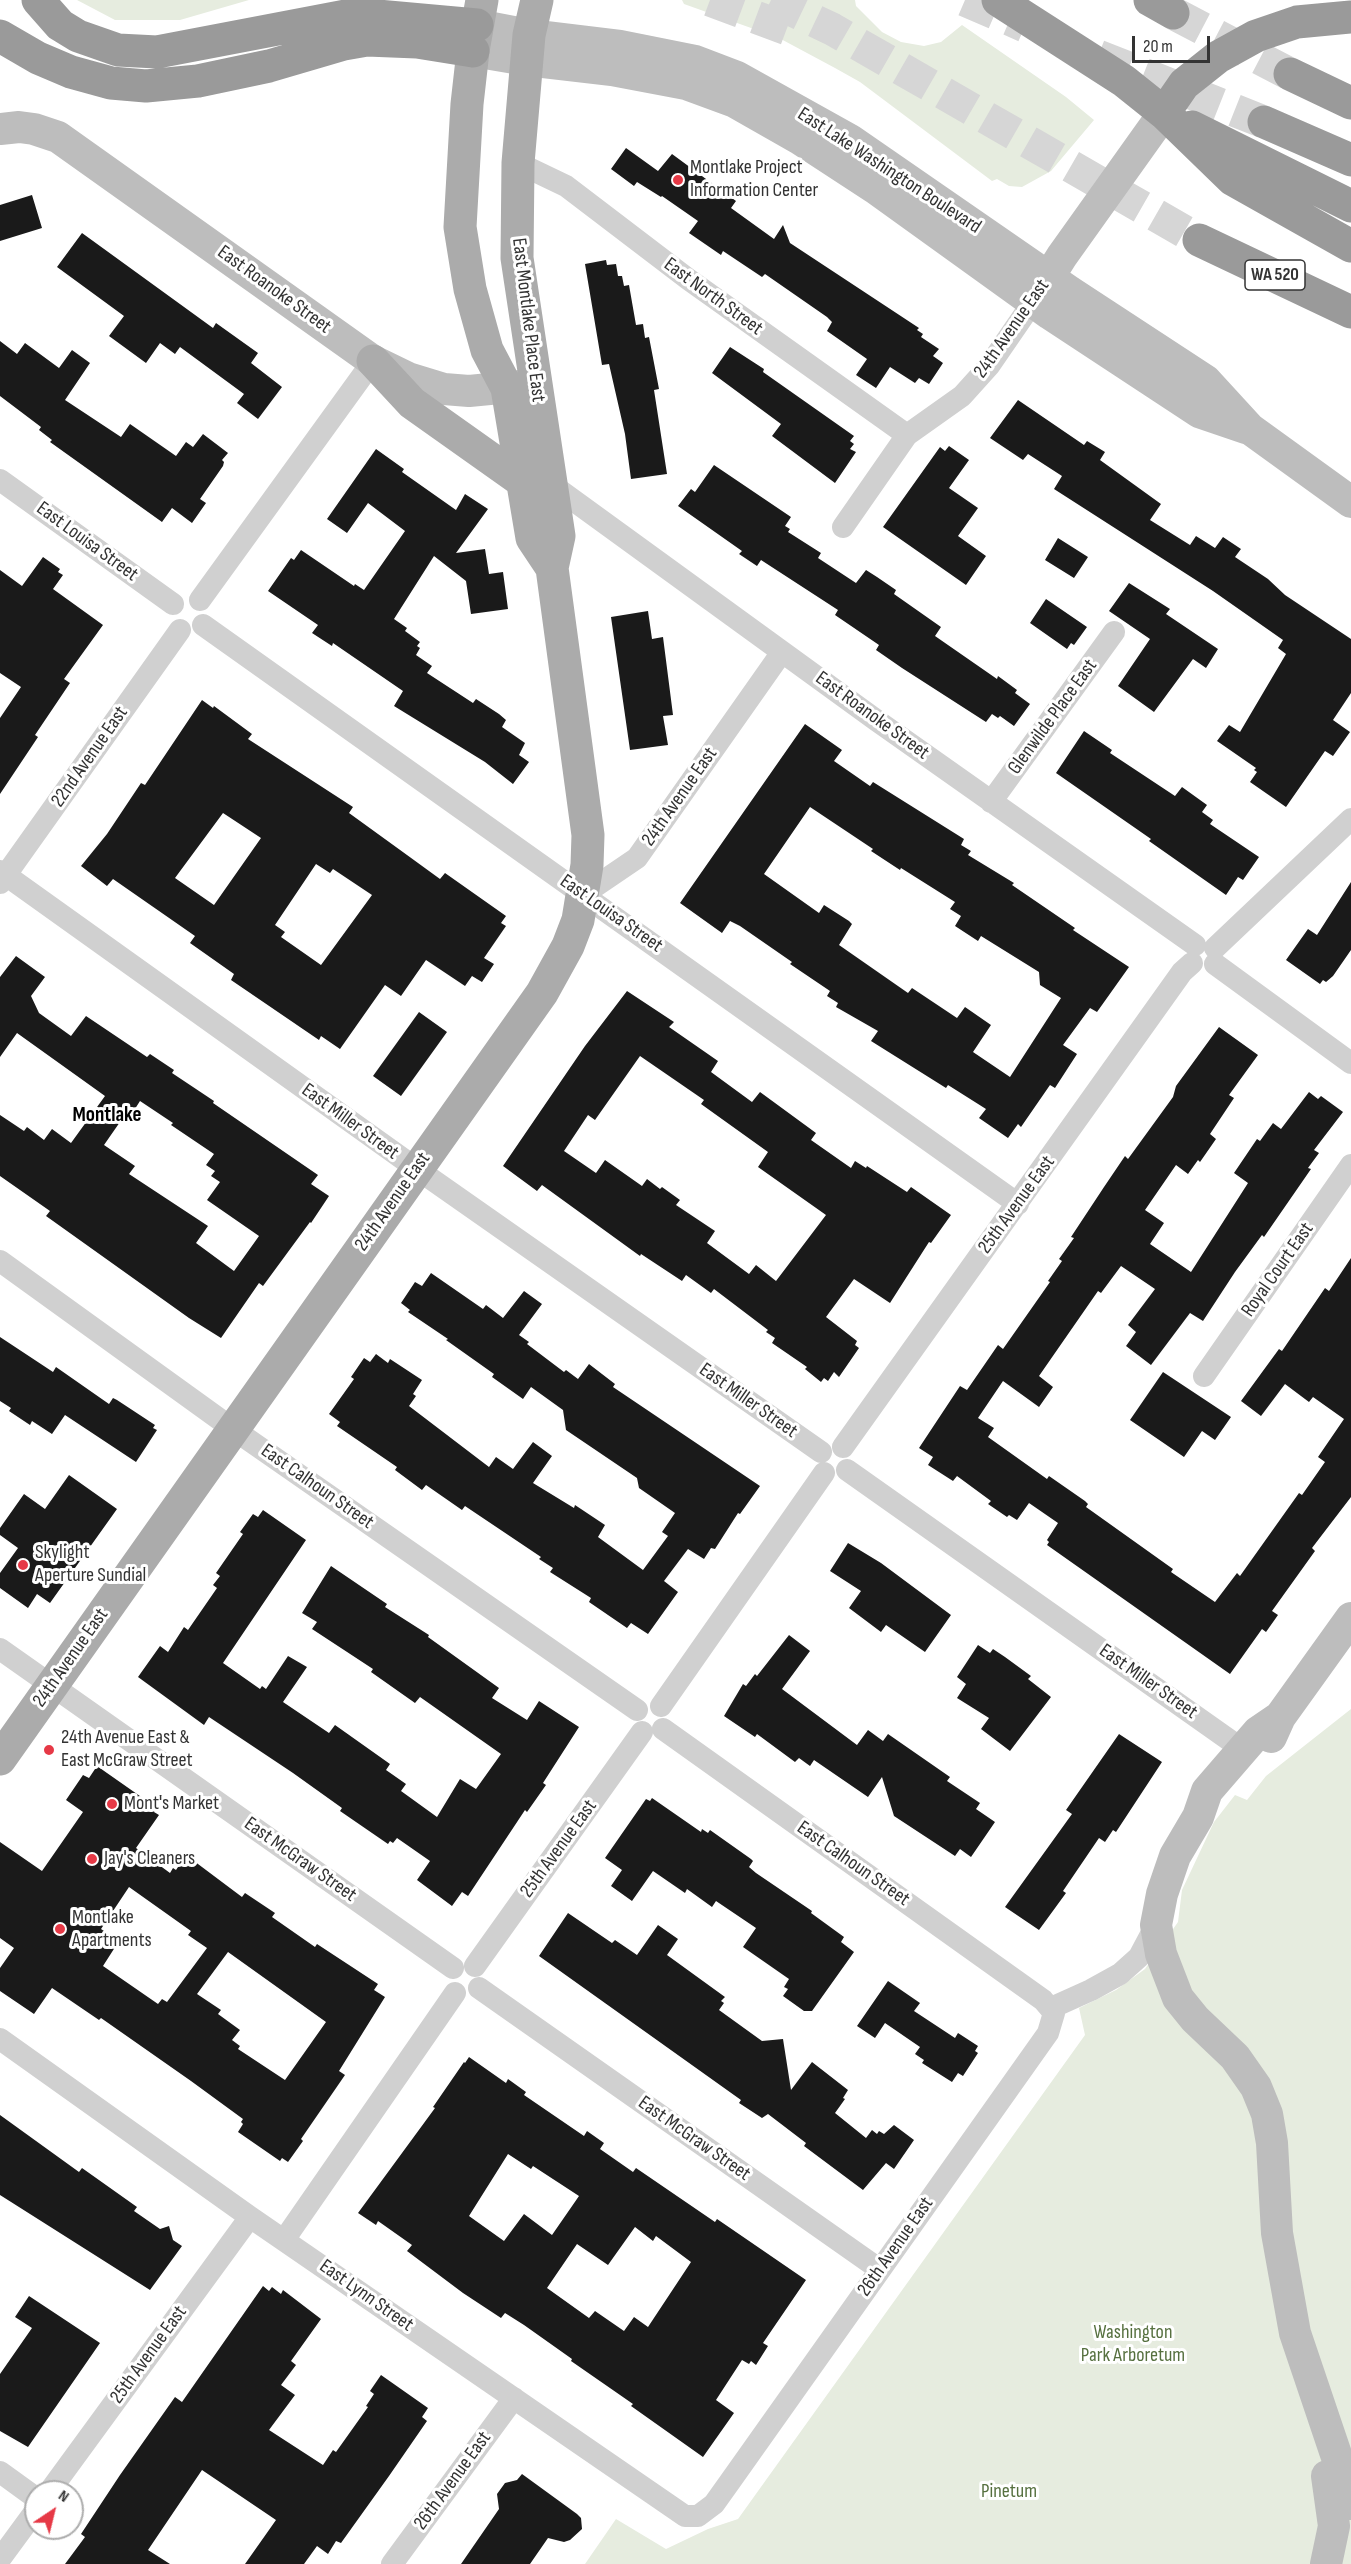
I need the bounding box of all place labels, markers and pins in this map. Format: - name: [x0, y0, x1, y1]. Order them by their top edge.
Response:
- place label: Montlake Project Information Center: [690, 156, 818, 203]
- marker: Montlake Project Information Center: [671, 173, 685, 187]
- place label: Skylight Aperture Sundial: [35, 1541, 146, 1588]
- marker: Skylight Aperture Sundial: [16, 1558, 30, 1572]
- place label: 24th Avenue East & East McGraw Street: [61, 1726, 193, 1773]
- marker: 24th Avenue East & East McGraw Street: [42, 1743, 56, 1757]
- place label: Mont's Market: [124, 1792, 219, 1816]
- marker: Mont's Market: [105, 1797, 119, 1811]
- place label: Jay's Cleaners: [104, 1847, 195, 1871]
- marker: Jay's Cleaners: [85, 1852, 99, 1866]
- place label: Montlake Apartments: [72, 1906, 152, 1953]
- marker: Montlake Apartments: [53, 1922, 67, 1936]

